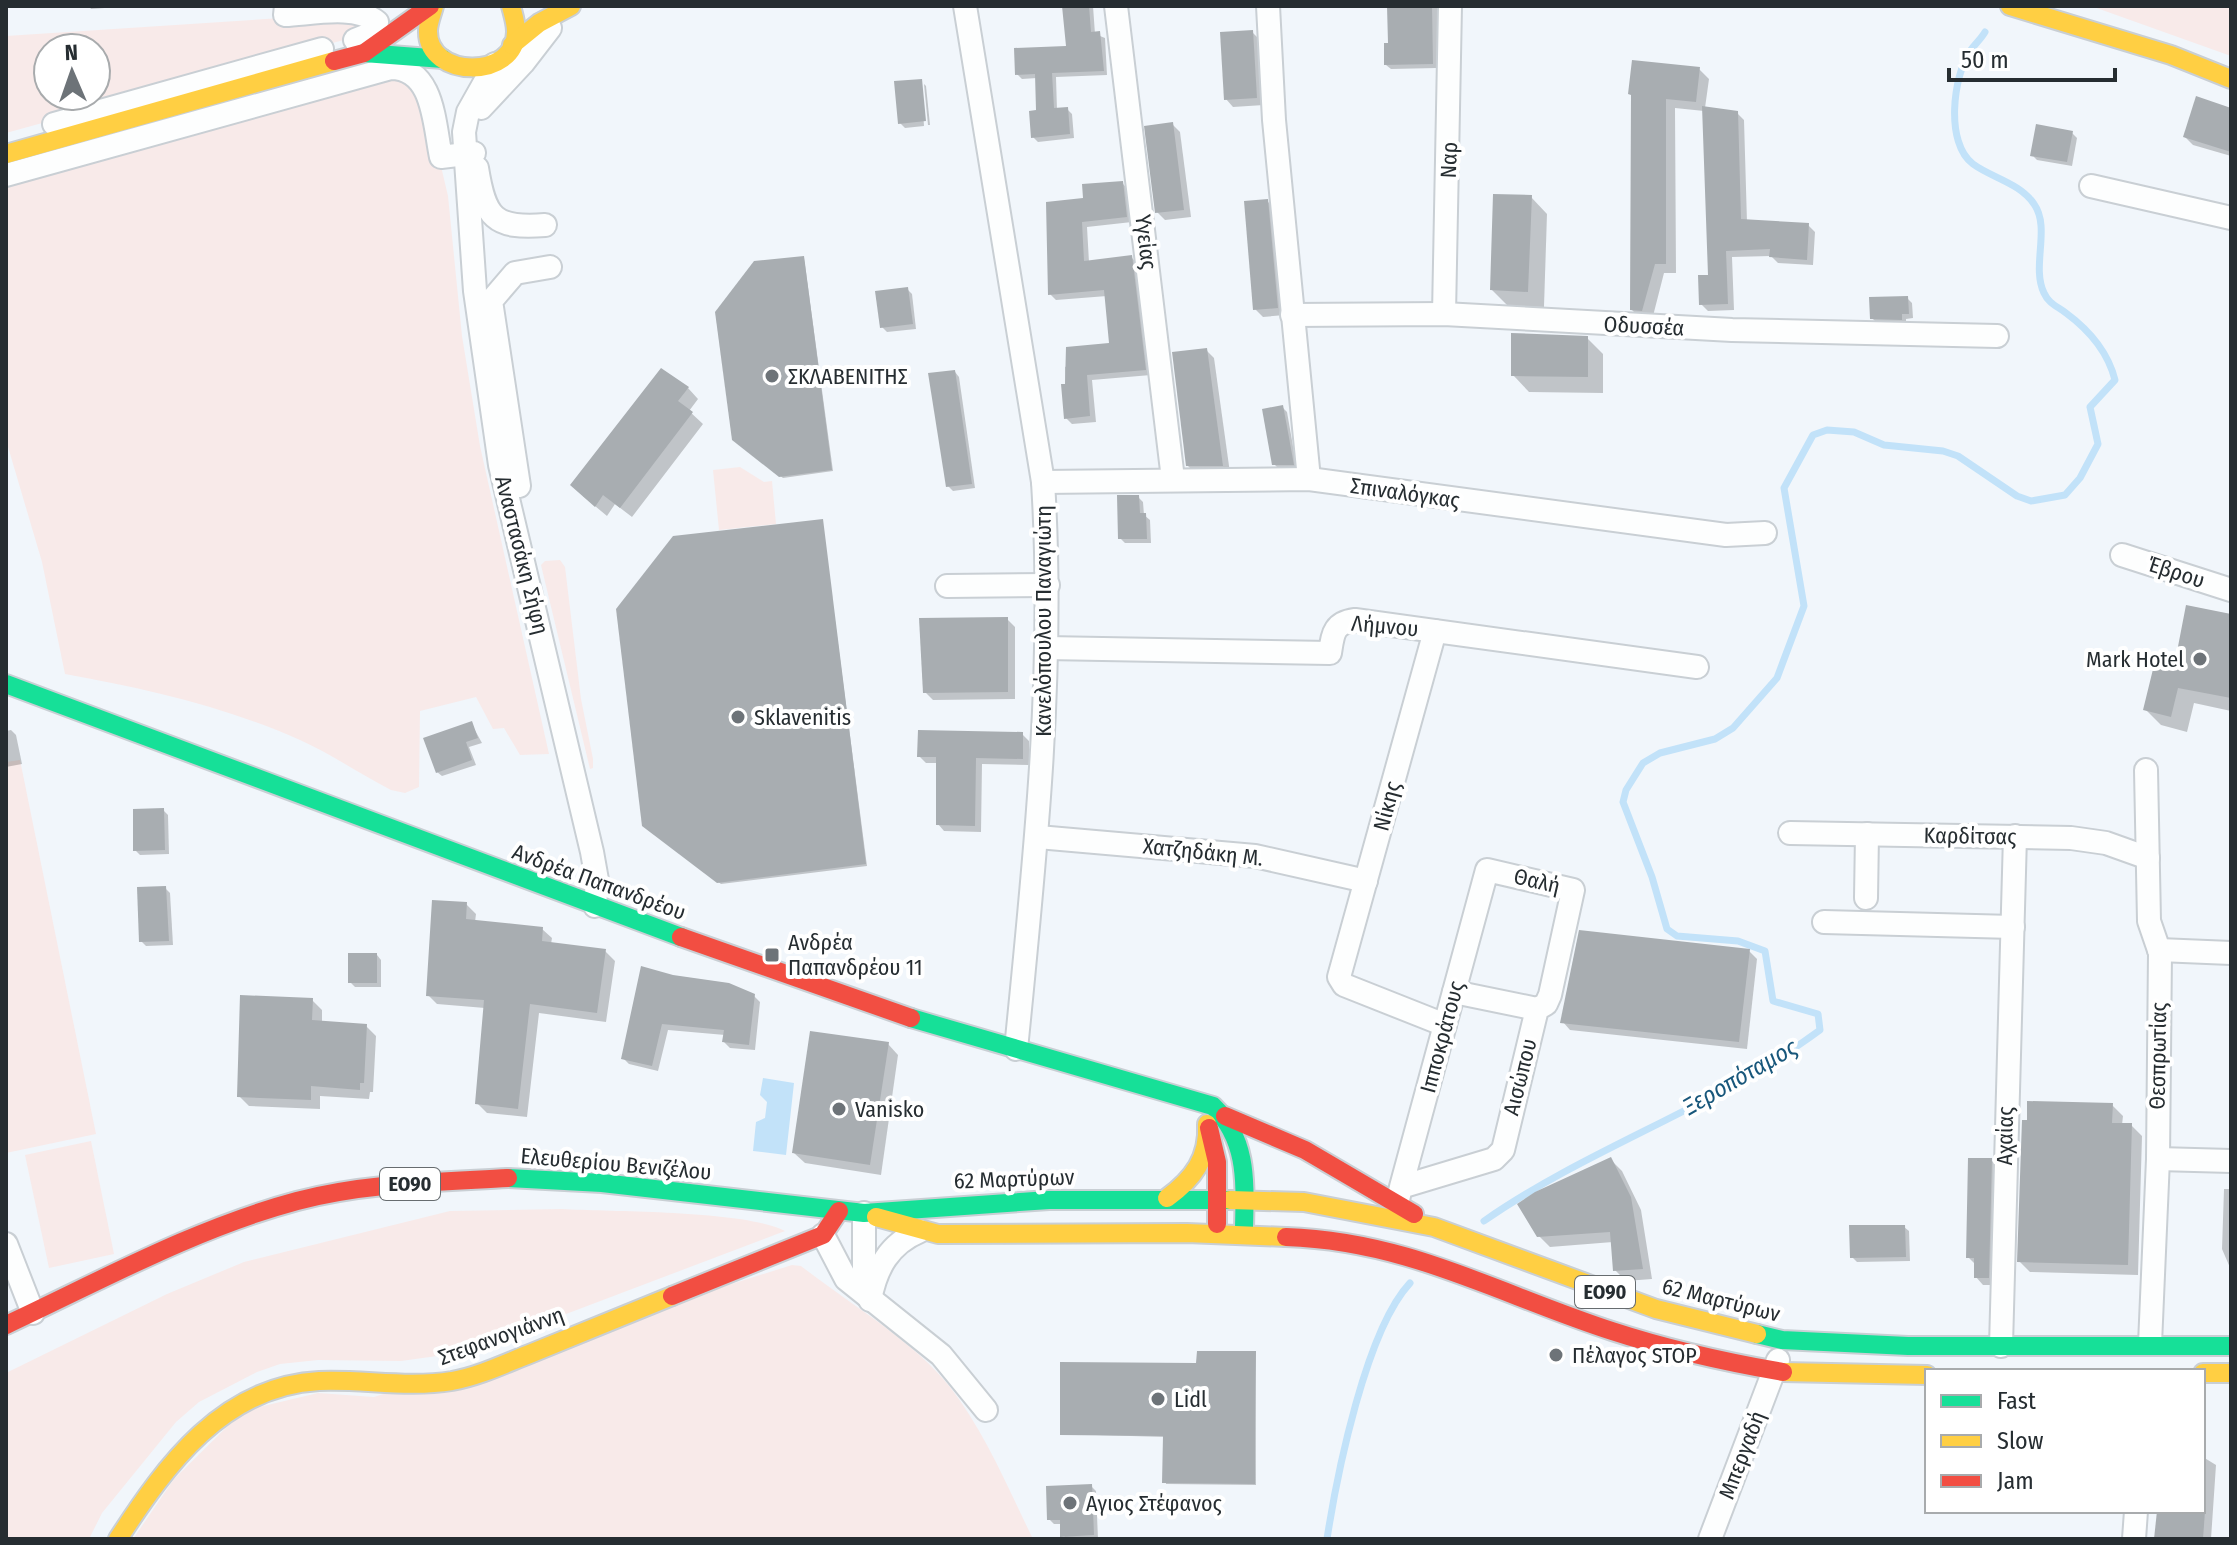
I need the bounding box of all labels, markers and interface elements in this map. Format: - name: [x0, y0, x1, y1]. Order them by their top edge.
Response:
- north arrow: [32, 32, 112, 112]
- scale bar: [1949, 32, 2115, 82]
- text: N: [64, 39, 78, 66]
- text: 50 m: [1961, 46, 2009, 74]
- street label: Ναρ: [1435, 141, 1463, 179]
- street label: Υγείας: [1129, 213, 1163, 271]
- street label: Οδυσσέα: [1603, 310, 1685, 342]
- place label: ΣΚΛΑΒΕΝΙΤΗΣ: [788, 363, 908, 390]
- marker: ΣΚΛΑΒΕΝΙΤΗΣ: [763, 367, 781, 385]
- street label: Σπιναλόγκας: [1349, 472, 1461, 514]
- street label: Αναστασάκη Σήφη: [489, 473, 555, 637]
- street label: Κανελόπουλου Παναγιώτη: [1030, 505, 1057, 737]
- street label: Έβρου: [2144, 550, 2208, 594]
- street label: Λήμνου: [1350, 610, 1420, 642]
- place label: Mark Hotel: [2086, 646, 2184, 673]
- marker: Mark Hotel: [2191, 650, 2209, 668]
- place label: Sklavenitis: [754, 704, 851, 731]
- marker: Sklavenitis: [729, 708, 747, 726]
- street label: Νίκης: [1367, 778, 1407, 834]
- street label: Καρδίτσας: [1923, 822, 2017, 850]
- street label: Χατζηδάκη Μ.: [1142, 832, 1264, 872]
- street label: Ανδρέα Παπανδρέου: [509, 838, 689, 926]
- street label: Θαλή: [1511, 863, 1563, 899]
- place label: Ανδρέα Παπανδρέου 11: [788, 929, 923, 981]
- marker: Ανδρέα Παπανδρέου 11: [763, 946, 781, 964]
- street label: Ιπποκράτους: [1414, 978, 1470, 1096]
- street label: Θεσπρωτίας: [2144, 1002, 2172, 1110]
- water label: Ξεροπόταμος: [1678, 1033, 1803, 1121]
- street label: Αισώπου: [1497, 1036, 1543, 1118]
- place label: Vanisko: [855, 1096, 924, 1123]
- marker: Vanisko: [830, 1100, 848, 1118]
- street label: Αχαίας: [1991, 1106, 2019, 1166]
- street label: Ελευθερίου Βενιζέλου: [519, 1142, 713, 1186]
- street label: 62 Μαρτύρων: [953, 1163, 1075, 1195]
- road number: ΕΟ90: [380, 1168, 440, 1200]
- street label: 62 Μαρτύρων: [1659, 1272, 1783, 1328]
- road number: ΕΟ90: [1575, 1276, 1635, 1308]
- street label: Στεφανογιάννη: [435, 1301, 567, 1371]
- place label: Πέλαγος STOP: [1572, 1342, 1697, 1369]
- marker: Πέλαγος STOP: [1547, 1346, 1565, 1364]
- legend: [1925, 1369, 2205, 1513]
- place label: Lidl: [1174, 1386, 1207, 1413]
- text: Fast: [1997, 1387, 2036, 1415]
- marker: Lidl: [1149, 1390, 1167, 1408]
- street label: Μπεργαδή: [1713, 1407, 1771, 1503]
- text: Slow: [1997, 1427, 2044, 1455]
- text: Jam: [1997, 1467, 2034, 1495]
- place label: Αγιος Στέφανος: [1086, 1490, 1222, 1517]
- marker: Αγιος Στέφανος: [1061, 1494, 1079, 1512]

